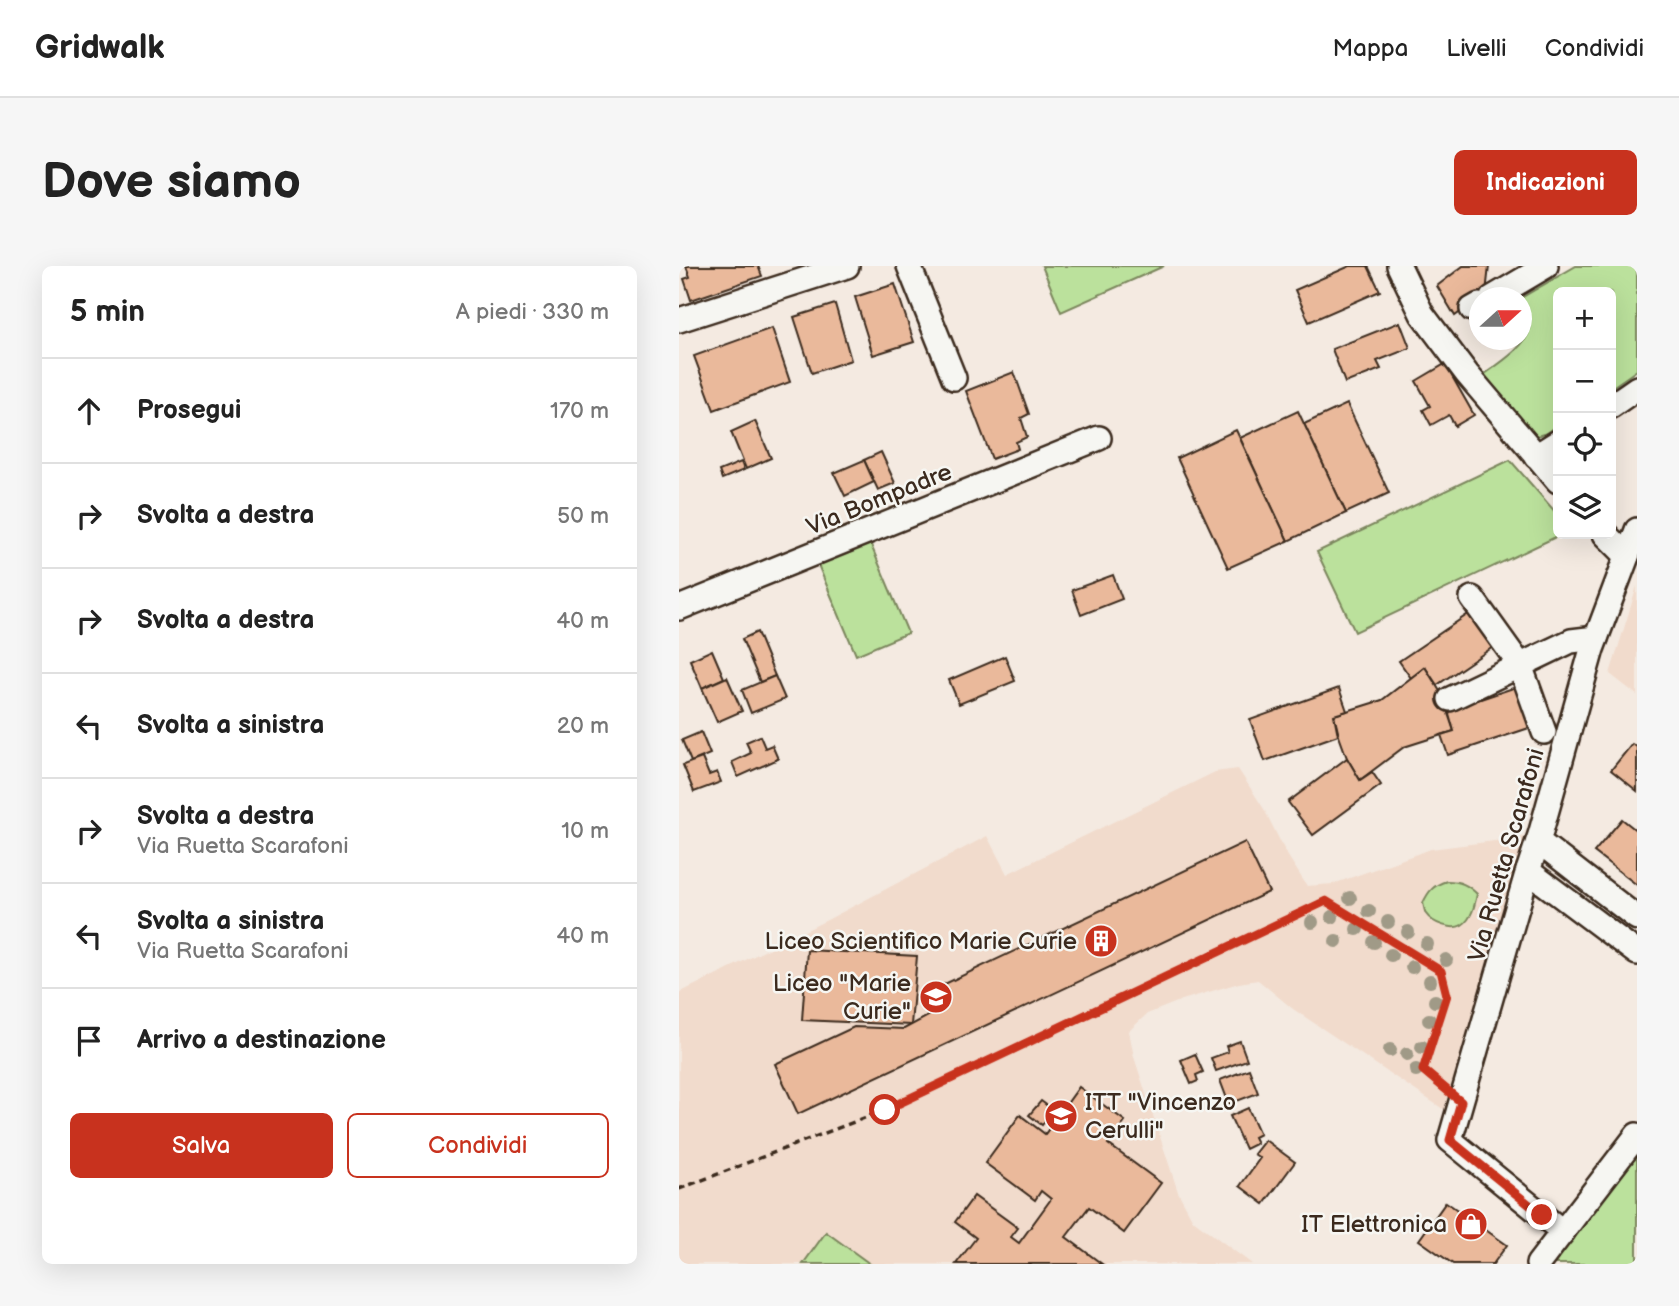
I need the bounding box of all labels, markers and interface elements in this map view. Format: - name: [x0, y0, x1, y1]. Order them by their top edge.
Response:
- text: Gridwalk: [35, 28, 165, 68]
- text: Mappa: [1333, 34, 1408, 63]
- text: Livelli: [1446, 34, 1507, 63]
- text: Condividi: [1545, 34, 1644, 63]
- button: Indicazioni: [1454, 150, 1637, 215]
- text: Dove siamo: [42, 153, 301, 212]
- north arrow: [1469, 287, 1532, 350]
- map controls: [1553, 287, 1616, 539]
- button: +: [1553, 287, 1616, 350]
- text: 5 min: [70, 294, 145, 330]
- text: A piedi · 330 m: [456, 298, 609, 326]
- button: −: [1553, 350, 1616, 413]
- icon: ahead: [70, 392, 108, 430]
- text: Prosegui: [137, 395, 241, 426]
- text: 170 m: [550, 397, 609, 425]
- button: locate: [1553, 413, 1616, 476]
- street label: Via Bompadre: [802, 457, 956, 542]
- button: layers: [1553, 476, 1616, 539]
- icon: right: [70, 497, 108, 535]
- text: Svolta a destra: [137, 500, 314, 531]
- text: 50 m: [557, 502, 609, 530]
- icon: right: [70, 602, 108, 640]
- text: Svolta a destra: [137, 605, 314, 636]
- text: 40 m: [556, 607, 609, 635]
- icon: left: [70, 707, 108, 745]
- text: Svolta a sinistra: [137, 710, 324, 741]
- text: 20 m: [557, 712, 609, 740]
- street label: Via Ruetta Scarafoni: [1462, 745, 1551, 965]
- text: Svolta a destra: [137, 801, 314, 832]
- icon: right: [70, 812, 108, 850]
- text: 10 m: [561, 817, 609, 845]
- text: Via Ruetta Scarafoni: [137, 832, 349, 860]
- text: Svolta a sinistra: [137, 906, 324, 937]
- icon: left: [70, 917, 108, 955]
- text: 40 m: [556, 922, 609, 950]
- building icon: Liceo Scientifico Marie Curie: [1082, 922, 1120, 960]
- place label: Liceo Scientifico Marie Curie: [765, 927, 1077, 956]
- text: Via Ruetta Scarafoni: [137, 937, 349, 965]
- place label: Liceo "Marie Curie": [773, 969, 911, 1026]
- school or university icon: Liceo "Marie Curie": [917, 978, 955, 1016]
- icon: arrive: [70, 1022, 108, 1060]
- text: Arrivo a destinazione: [137, 1025, 386, 1056]
- place label: ITT "Vincenzo Cerulli": [1085, 1088, 1236, 1145]
- route start: [869, 1094, 900, 1125]
- school or university icon: ITT "Vincenzo Cerulli": [1042, 1097, 1080, 1135]
- button: Salva: [70, 1113, 333, 1178]
- button: Condividi: [347, 1113, 609, 1178]
- route end: [1526, 1199, 1557, 1230]
- shop icon: IT Elettronica: [1452, 1205, 1490, 1243]
- place label: IT Elettronica: [1301, 1210, 1447, 1239]

